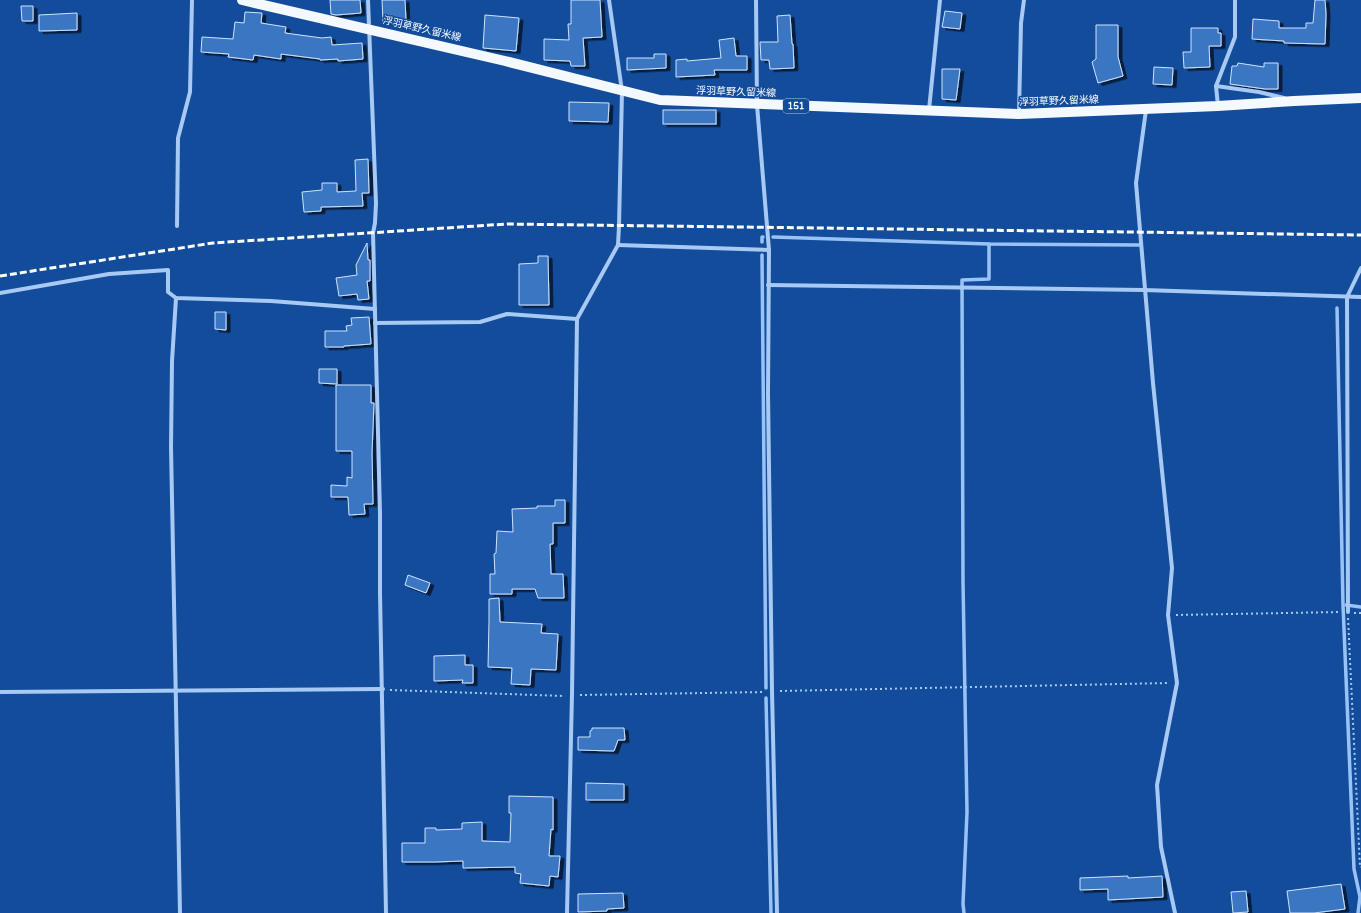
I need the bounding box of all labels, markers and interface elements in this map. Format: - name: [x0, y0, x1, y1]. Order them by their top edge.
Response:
- street label: 浮羽草野久留米線: [382, 14, 462, 44]
- street label: 浮羽草野久留米線: [696, 85, 776, 99]
- street label: 浮羽草野久留米線: [1019, 94, 1099, 108]
- road number: 151: [783, 99, 809, 113]

